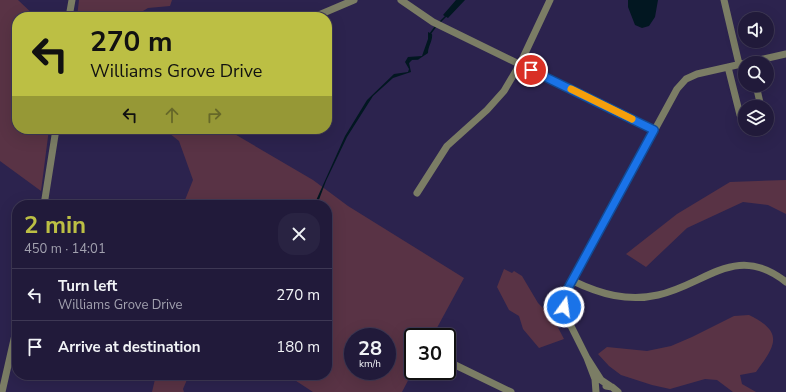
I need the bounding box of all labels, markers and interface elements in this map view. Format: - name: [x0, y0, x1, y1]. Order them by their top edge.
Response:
- map controls: [738, 12, 774, 136]
- button: sound: [738, 12, 774, 48]
- text: 270 m: [90, 23, 173, 61]
- icon: left: [24, 28, 76, 80]
- pin: [514, 53, 548, 87]
- button: search: [738, 56, 774, 92]
- text: Williams Grove Drive: [90, 59, 262, 83]
- icon: arrive: [520, 59, 542, 81]
- button: layers: [738, 100, 774, 136]
- icon: left: [119, 104, 141, 126]
- icon: ahead: [161, 104, 183, 126]
- icon: right: [203, 104, 225, 126]
- text: 2 min: [24, 209, 86, 241]
- button: close: [278, 213, 320, 255]
- text: 450 m · 14:01: [24, 240, 106, 258]
- text: Turn left: [58, 276, 117, 296]
- icon: left: [24, 284, 46, 306]
- text: 270 m: [276, 285, 320, 305]
- position arrow: [543, 286, 585, 328]
- text: Williams Grove Drive: [58, 296, 182, 314]
- speed limit sign: 30: [404, 328, 456, 380]
- text: 28: [358, 335, 382, 362]
- icon: arrive: [24, 336, 46, 358]
- text: Arrive at destination: [58, 337, 201, 357]
- text: 180 m: [276, 337, 320, 357]
- text: km/h: [359, 357, 381, 371]

